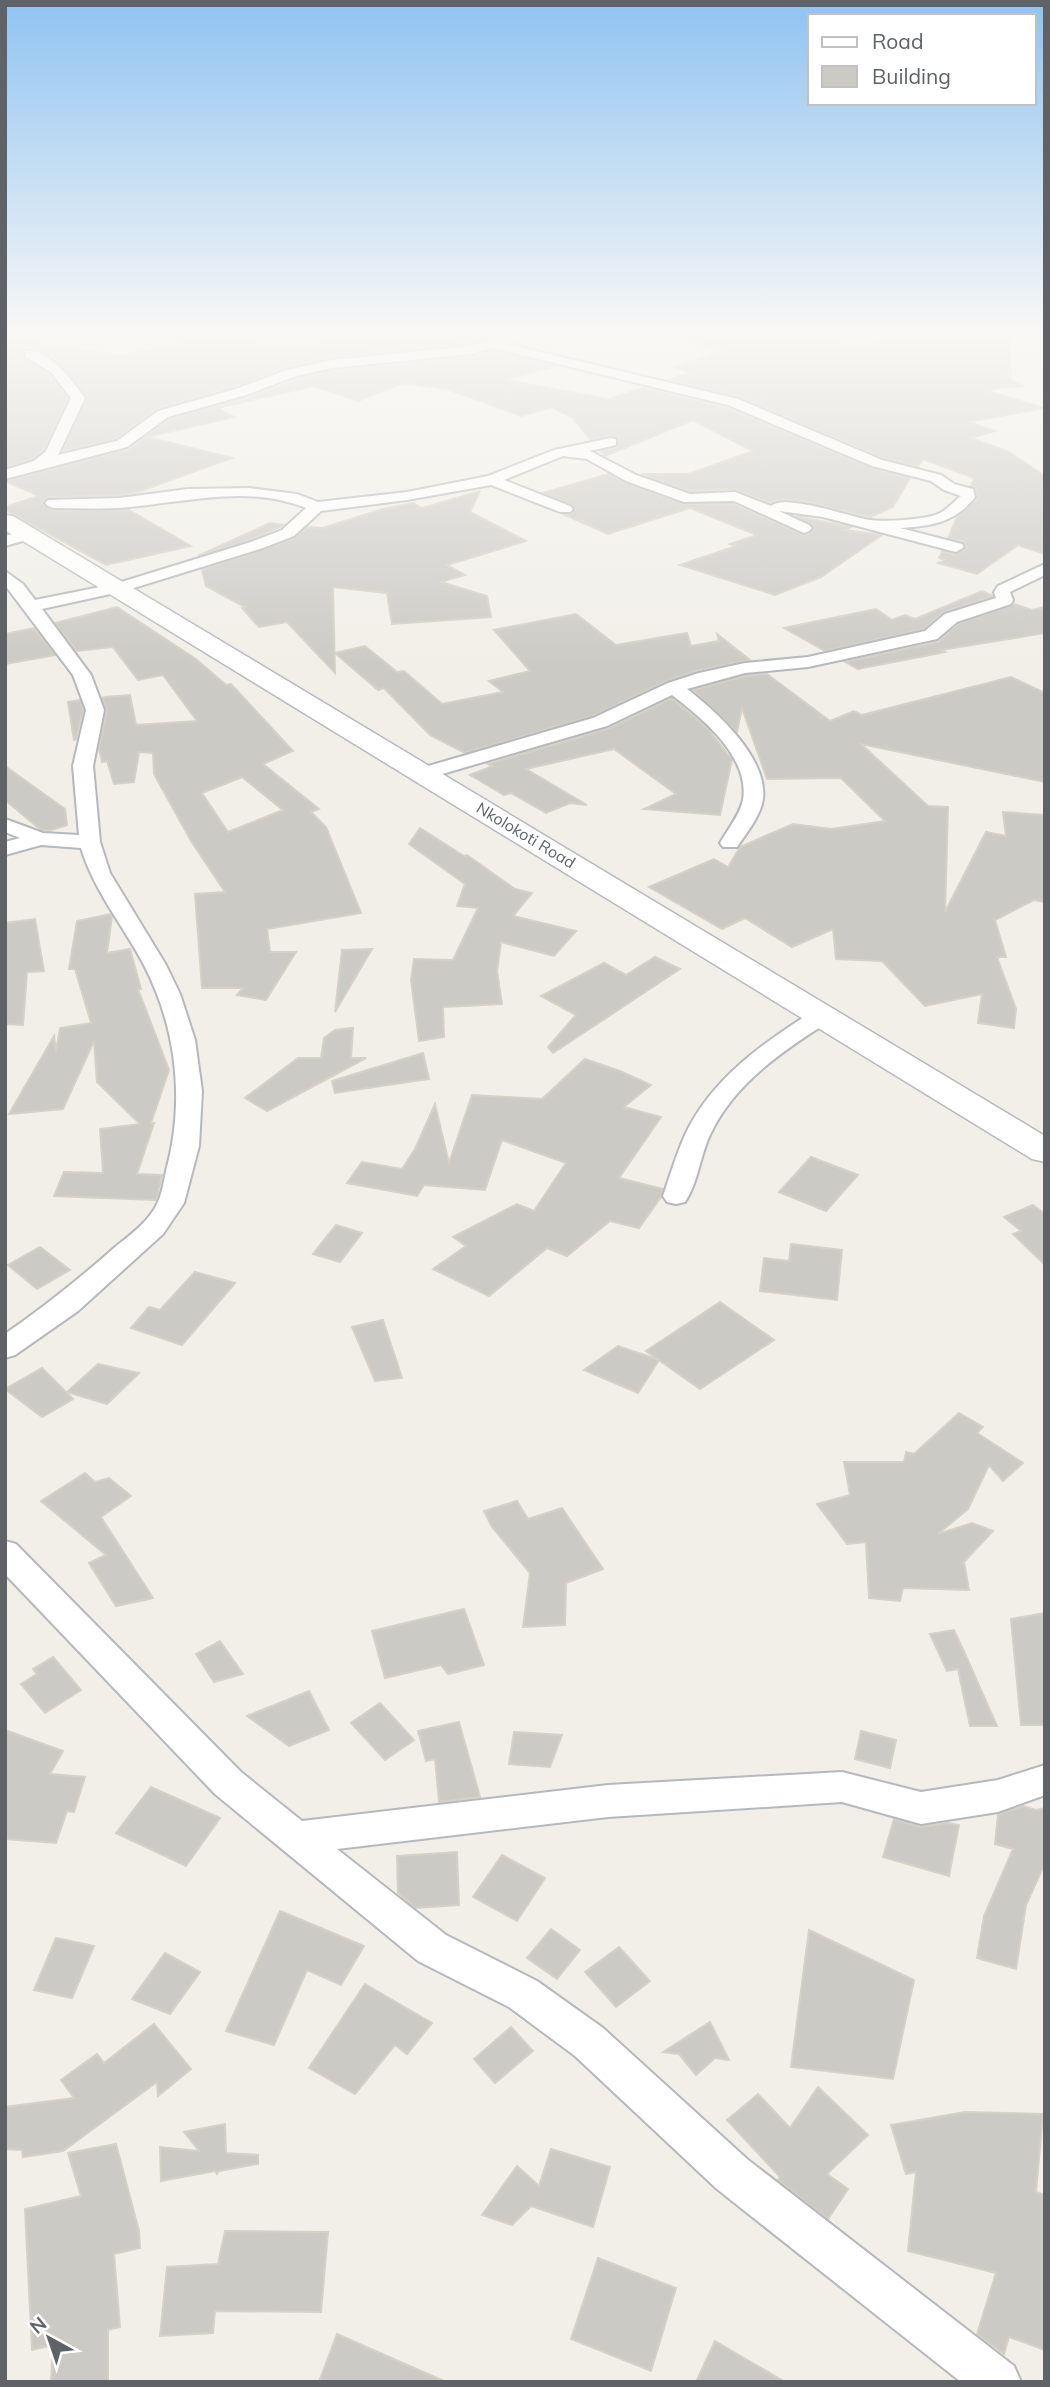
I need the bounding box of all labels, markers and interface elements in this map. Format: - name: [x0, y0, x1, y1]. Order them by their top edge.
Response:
- legend: [808, 14, 1036, 105]
- text: Road: [872, 28, 923, 54]
- text: Building: [872, 63, 951, 89]
- street label: Nkolokoti Road: [473, 798, 579, 872]
- north arrow: [14, 2303, 84, 2373]
- text: N: [25, 2311, 51, 2339]

